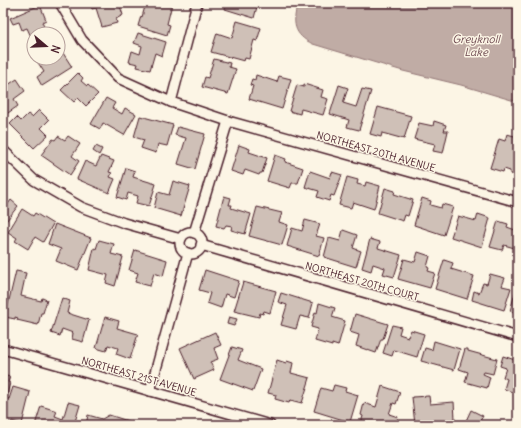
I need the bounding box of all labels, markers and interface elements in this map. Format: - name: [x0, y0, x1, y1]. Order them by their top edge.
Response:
- north arrow: [26, 26, 66, 66]
- water label: Greyknoll Lake: [452, 32, 501, 59]
- text: N: [48, 43, 63, 55]
- street label: NORTHEAST 20TH AVENUE: [315, 128, 437, 175]
- street label: NORTHEAST 20TH COURT: [304, 259, 420, 304]
- street label: NORTHEAST 21ST AVENUE: [80, 354, 198, 399]

